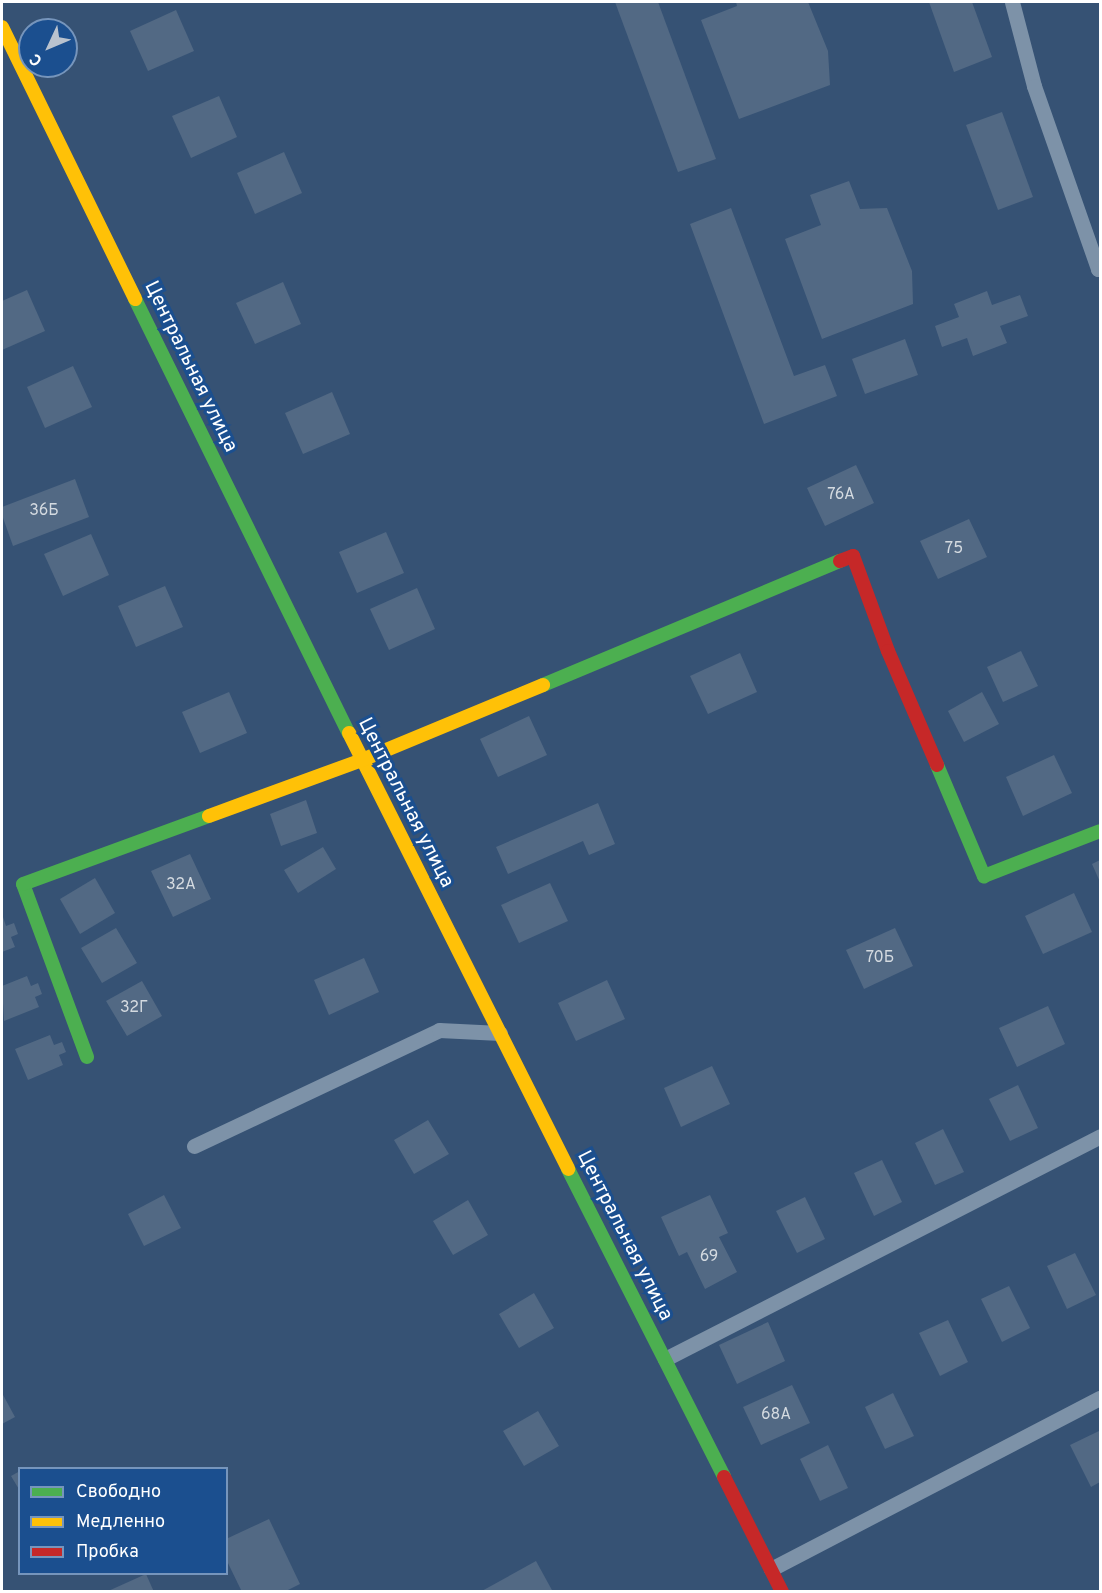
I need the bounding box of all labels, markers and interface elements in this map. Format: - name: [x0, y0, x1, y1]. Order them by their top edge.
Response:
- north arrow: [18, 18, 78, 78]
- text: С: [26, 48, 47, 70]
- street label: Центральная улица: [138, 277, 242, 457]
- house number: 76А: [827, 485, 855, 505]
- house number: 36Б: [29, 501, 59, 521]
- house number: 75: [945, 539, 963, 559]
- street label: Центральная улица: [352, 714, 458, 892]
- house number: 32А: [166, 875, 196, 895]
- house number: 70Б: [866, 948, 894, 968]
- house number: 32Г: [120, 998, 148, 1018]
- street label: Центральная улица: [571, 1147, 677, 1325]
- house number: 69: [700, 1247, 718, 1267]
- house number: 68А: [761, 1405, 791, 1425]
- legend: [18, 1467, 228, 1575]
- text: Свободно: [76, 1481, 161, 1504]
- text: Медленно: [76, 1511, 165, 1534]
- text: Пробка: [76, 1541, 139, 1564]

